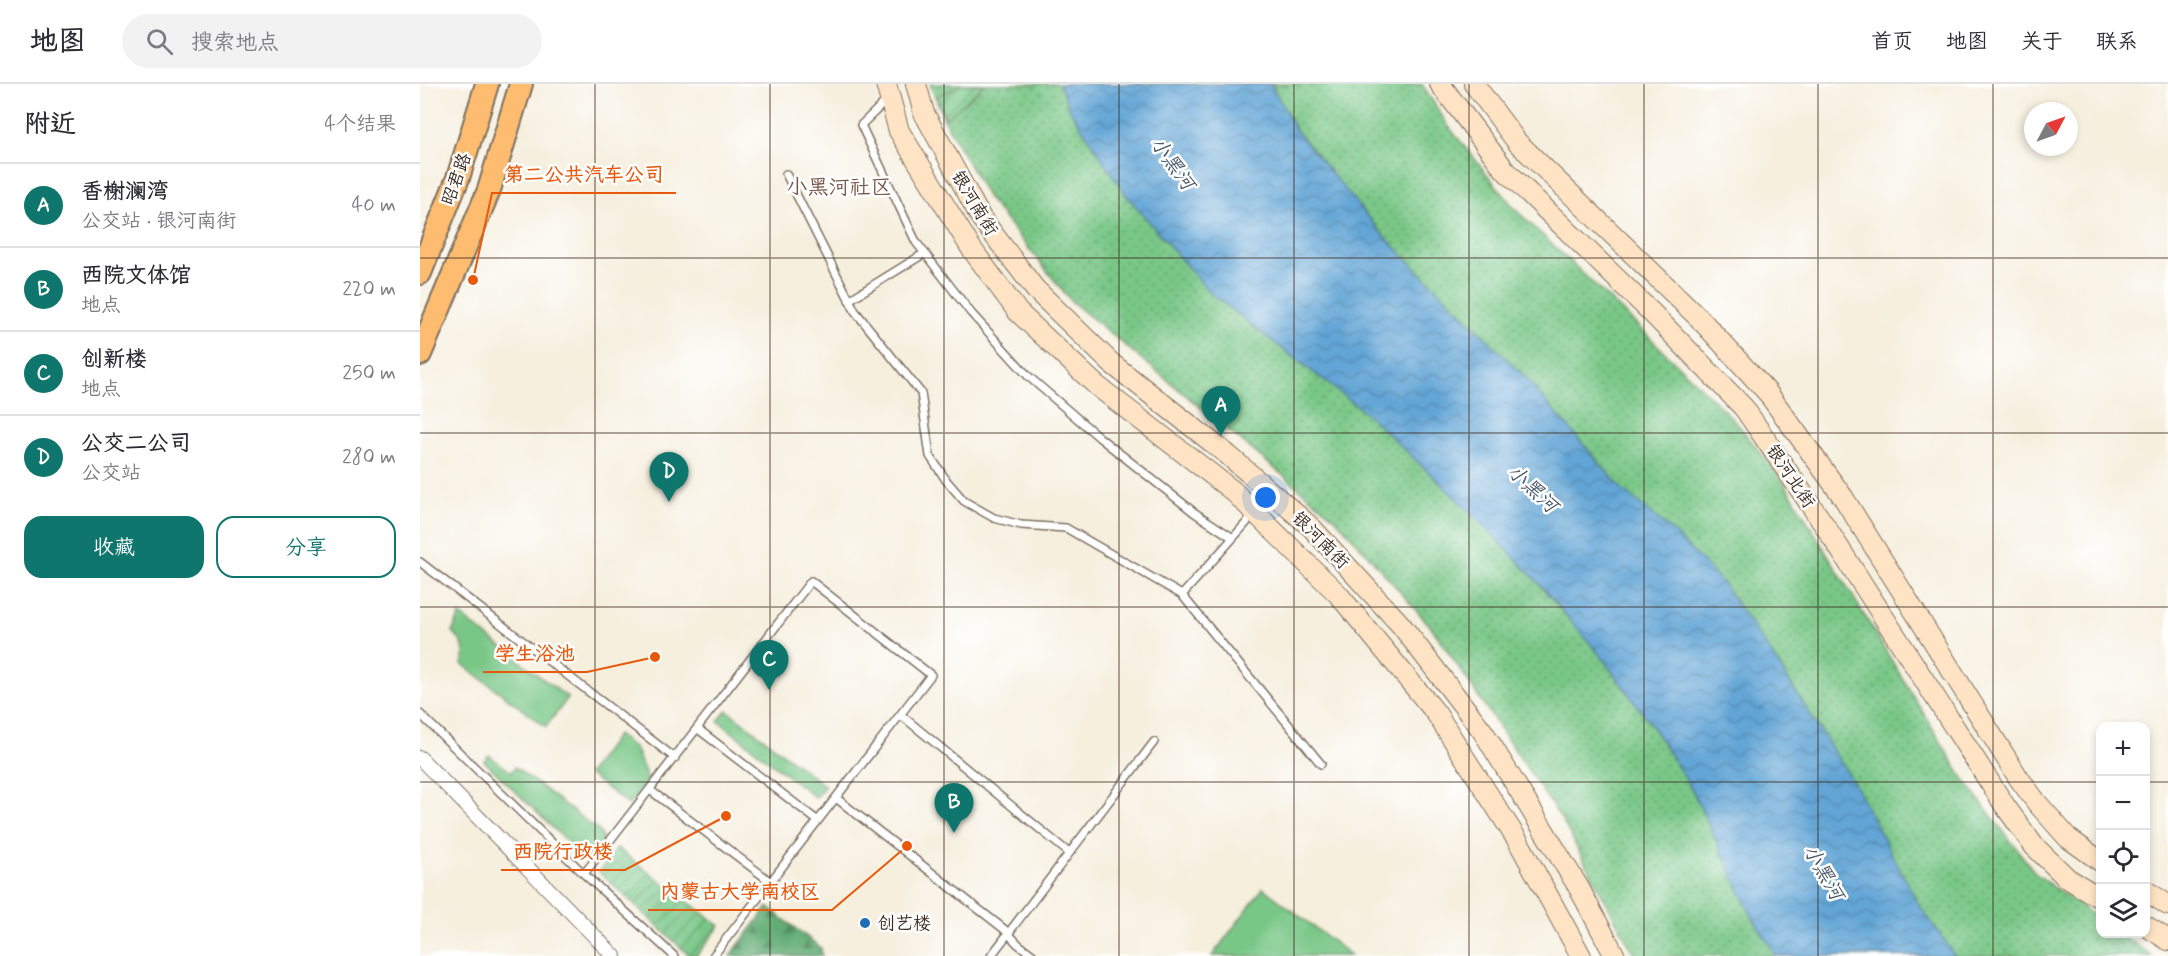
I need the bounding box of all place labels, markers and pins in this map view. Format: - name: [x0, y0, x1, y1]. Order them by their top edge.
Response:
- callout: 第二公共汽车公司: [492, 155, 676, 193]
- pin: A: [1202, 386, 1240, 436]
- pin: D: [650, 452, 688, 502]
- callout: 学生浴池: [483, 634, 587, 672]
- pin: C: [750, 640, 788, 690]
- pin: B: [934, 784, 974, 833]
- callout: 西院行政楼: [501, 832, 625, 870]
- callout: 内蒙古大学南校区: [648, 872, 832, 910]
- place label: 创艺楼: [877, 912, 931, 936]
- marker: 创艺楼: [858, 916, 872, 930]

